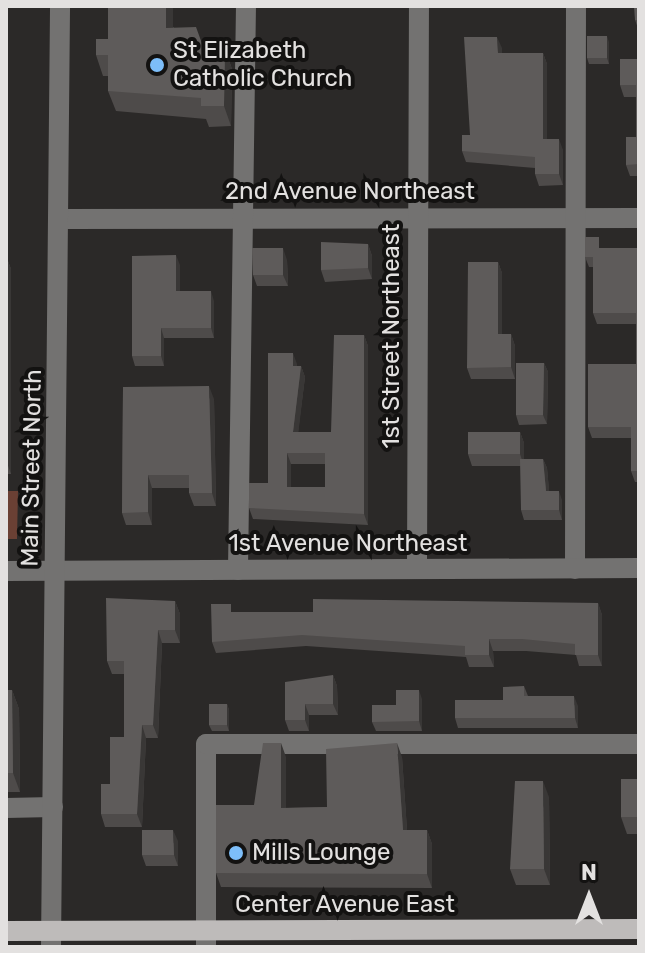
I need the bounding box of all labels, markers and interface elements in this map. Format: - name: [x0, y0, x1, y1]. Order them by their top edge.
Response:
- place label: St Elizabeth Catholic Church: [173, 37, 352, 93]
- marker: St Elizabeth Catholic Church: [148, 56, 166, 74]
- street label: 2nd Avenue Northeast: [225, 178, 475, 206]
- street label: 1st Street Northeast: [378, 224, 406, 448]
- street label: Main Street North: [16, 369, 48, 567]
- street label: 1st Avenue Northeast: [228, 530, 468, 558]
- place label: Mills Lounge: [252, 839, 390, 867]
- marker: Mills Lounge: [227, 844, 245, 862]
- north arrow: [549, 857, 629, 937]
- text: N: [581, 859, 597, 886]
- street label: Center Avenue East: [235, 891, 455, 919]

